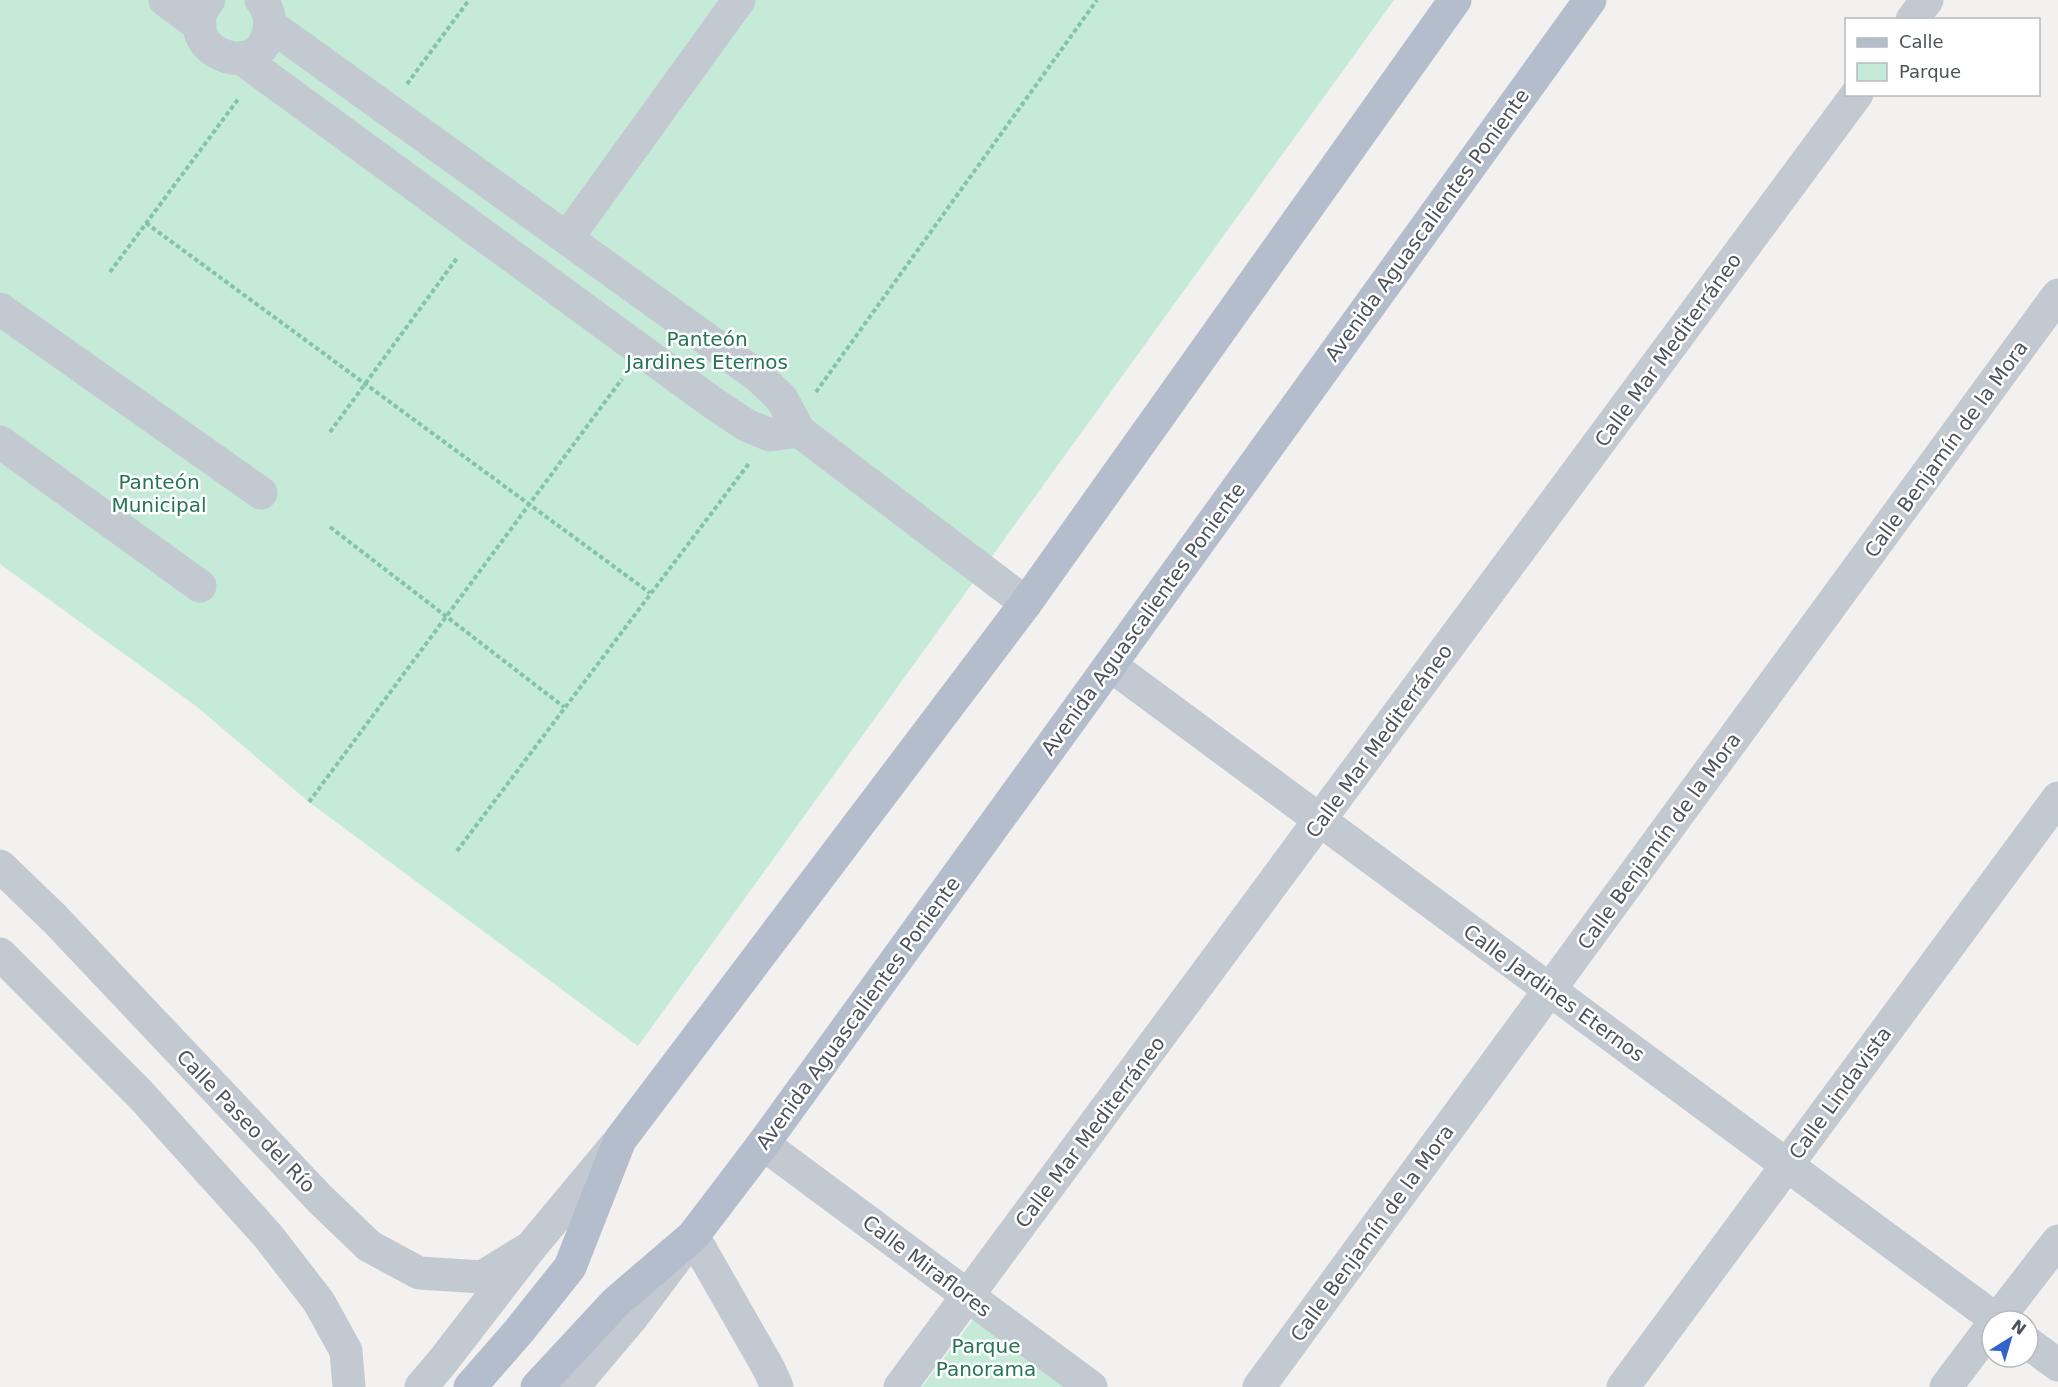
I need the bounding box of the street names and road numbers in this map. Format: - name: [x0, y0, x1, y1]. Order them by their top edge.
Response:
- street label: Avenida Aguascalientes Poniente: [1320, 84, 1534, 366]
- street label: Calle Mar Mediterráneo: [1590, 248, 1746, 452]
- street label: Calle Benjamín de la Mora: [1859, 336, 2033, 562]
- street label: Avenida Aguascalientes Poniente: [1036, 478, 1250, 760]
- street label: Calle Mar Mediterráneo: [1301, 639, 1457, 843]
- street label: Calle Benjamín de la Mora: [1572, 728, 1746, 954]
- street label: Avenida Aguascalientes Poniente: [751, 872, 965, 1154]
- street label: Calle Jardines Eternos: [1459, 919, 1649, 1067]
- street label: Calle Lindavista: [1784, 1022, 1896, 1164]
- street label: Calle Mar Mediterráneo: [1010, 1031, 1170, 1233]
- street label: Calle Paseo del Río: [172, 1045, 320, 1197]
- street label: Calle Benjamín de la Mora: [1285, 1120, 1459, 1346]
- street label: Calle Miraflores: [858, 1210, 996, 1322]

